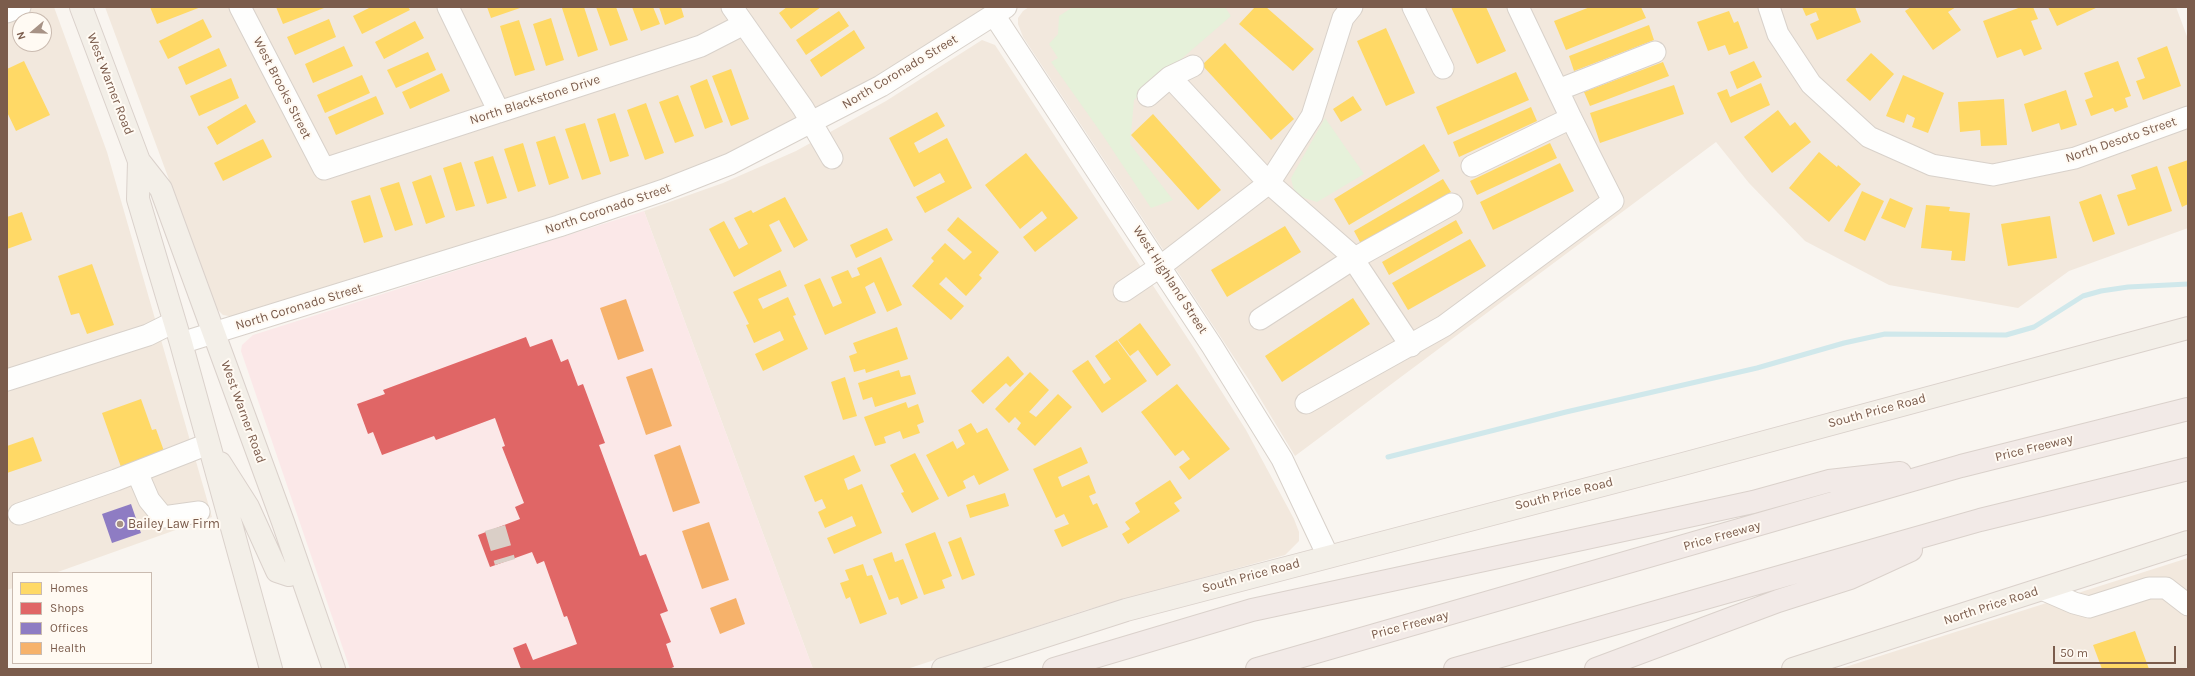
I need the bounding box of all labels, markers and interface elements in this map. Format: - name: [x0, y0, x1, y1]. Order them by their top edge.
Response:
- north arrow: [12, 12, 52, 52]
- text: N: [14, 30, 29, 42]
- street label: West Warner Road: [83, 31, 137, 137]
- street label: North Coronado Street: [839, 31, 961, 113]
- street label: West Brooks Street: [249, 34, 315, 142]
- street label: North Blackstone Drive: [468, 72, 602, 128]
- street label: North Desoto Street: [2063, 114, 2179, 166]
- street label: North Coronado Street: [543, 180, 673, 238]
- street label: West Highland Street: [1129, 223, 1211, 337]
- street label: North Coronado Street: [234, 280, 364, 334]
- street label: West Warner Road: [217, 359, 269, 465]
- street label: South Price Road: [1826, 390, 1928, 432]
- street label: Price Freeway: [1993, 431, 2075, 465]
- street label: South Price Road: [1513, 474, 1615, 514]
- place label: Bailey Law Firm: [128, 516, 220, 532]
- street label: Price Freeway: [1682, 518, 1762, 554]
- marker: Bailey Law Firm: [115, 519, 125, 529]
- street label: South Price Road: [1200, 555, 1302, 597]
- legend: [12, 572, 152, 664]
- text: Homes: [50, 581, 88, 595]
- street label: North Price Road: [1942, 583, 2040, 629]
- text: Shops: [50, 601, 84, 615]
- street label: Price Freeway: [1369, 607, 1451, 643]
- text: Offices: [50, 621, 88, 635]
- scale bar: [2055, 638, 2178, 664]
- text: Health: [50, 641, 86, 655]
- text: 50 m: [2060, 646, 2088, 660]

